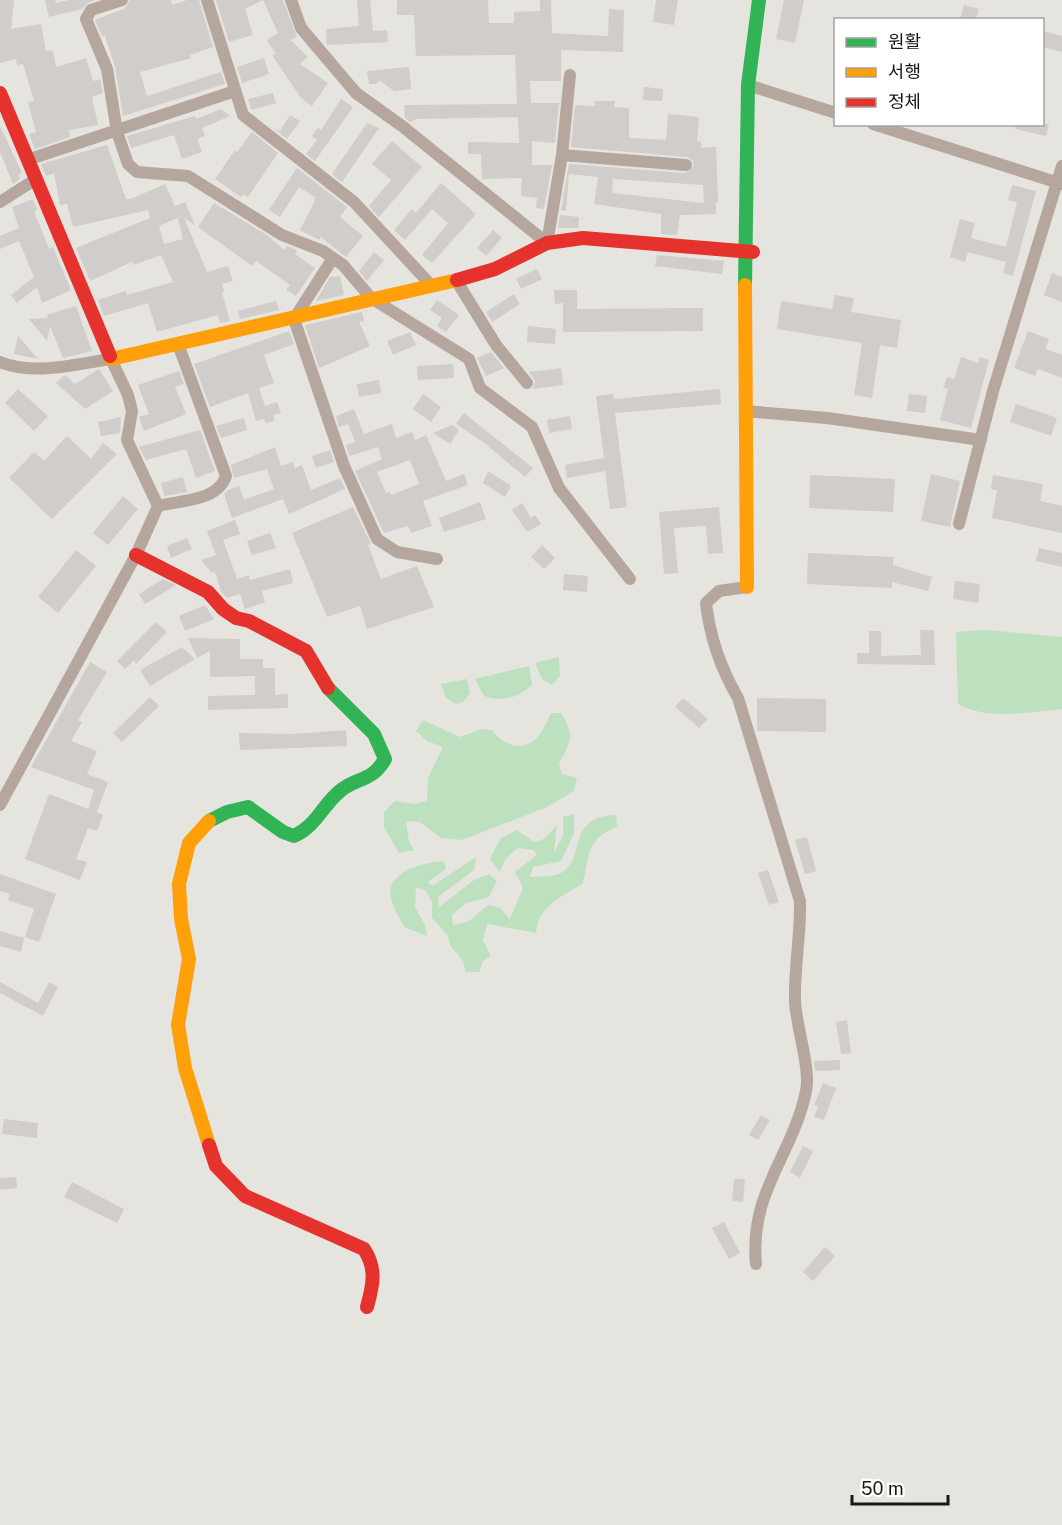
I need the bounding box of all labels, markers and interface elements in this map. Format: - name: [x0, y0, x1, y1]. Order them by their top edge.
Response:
- legend: [834, 18, 1044, 126]
- text: 원활: [888, 31, 921, 52]
- text: 서행: [888, 61, 921, 82]
- text: 정체: [888, 91, 921, 112]
- scale bar: [852, 1468, 948, 1506]
- text: 50 m: [861, 1478, 904, 1499]

